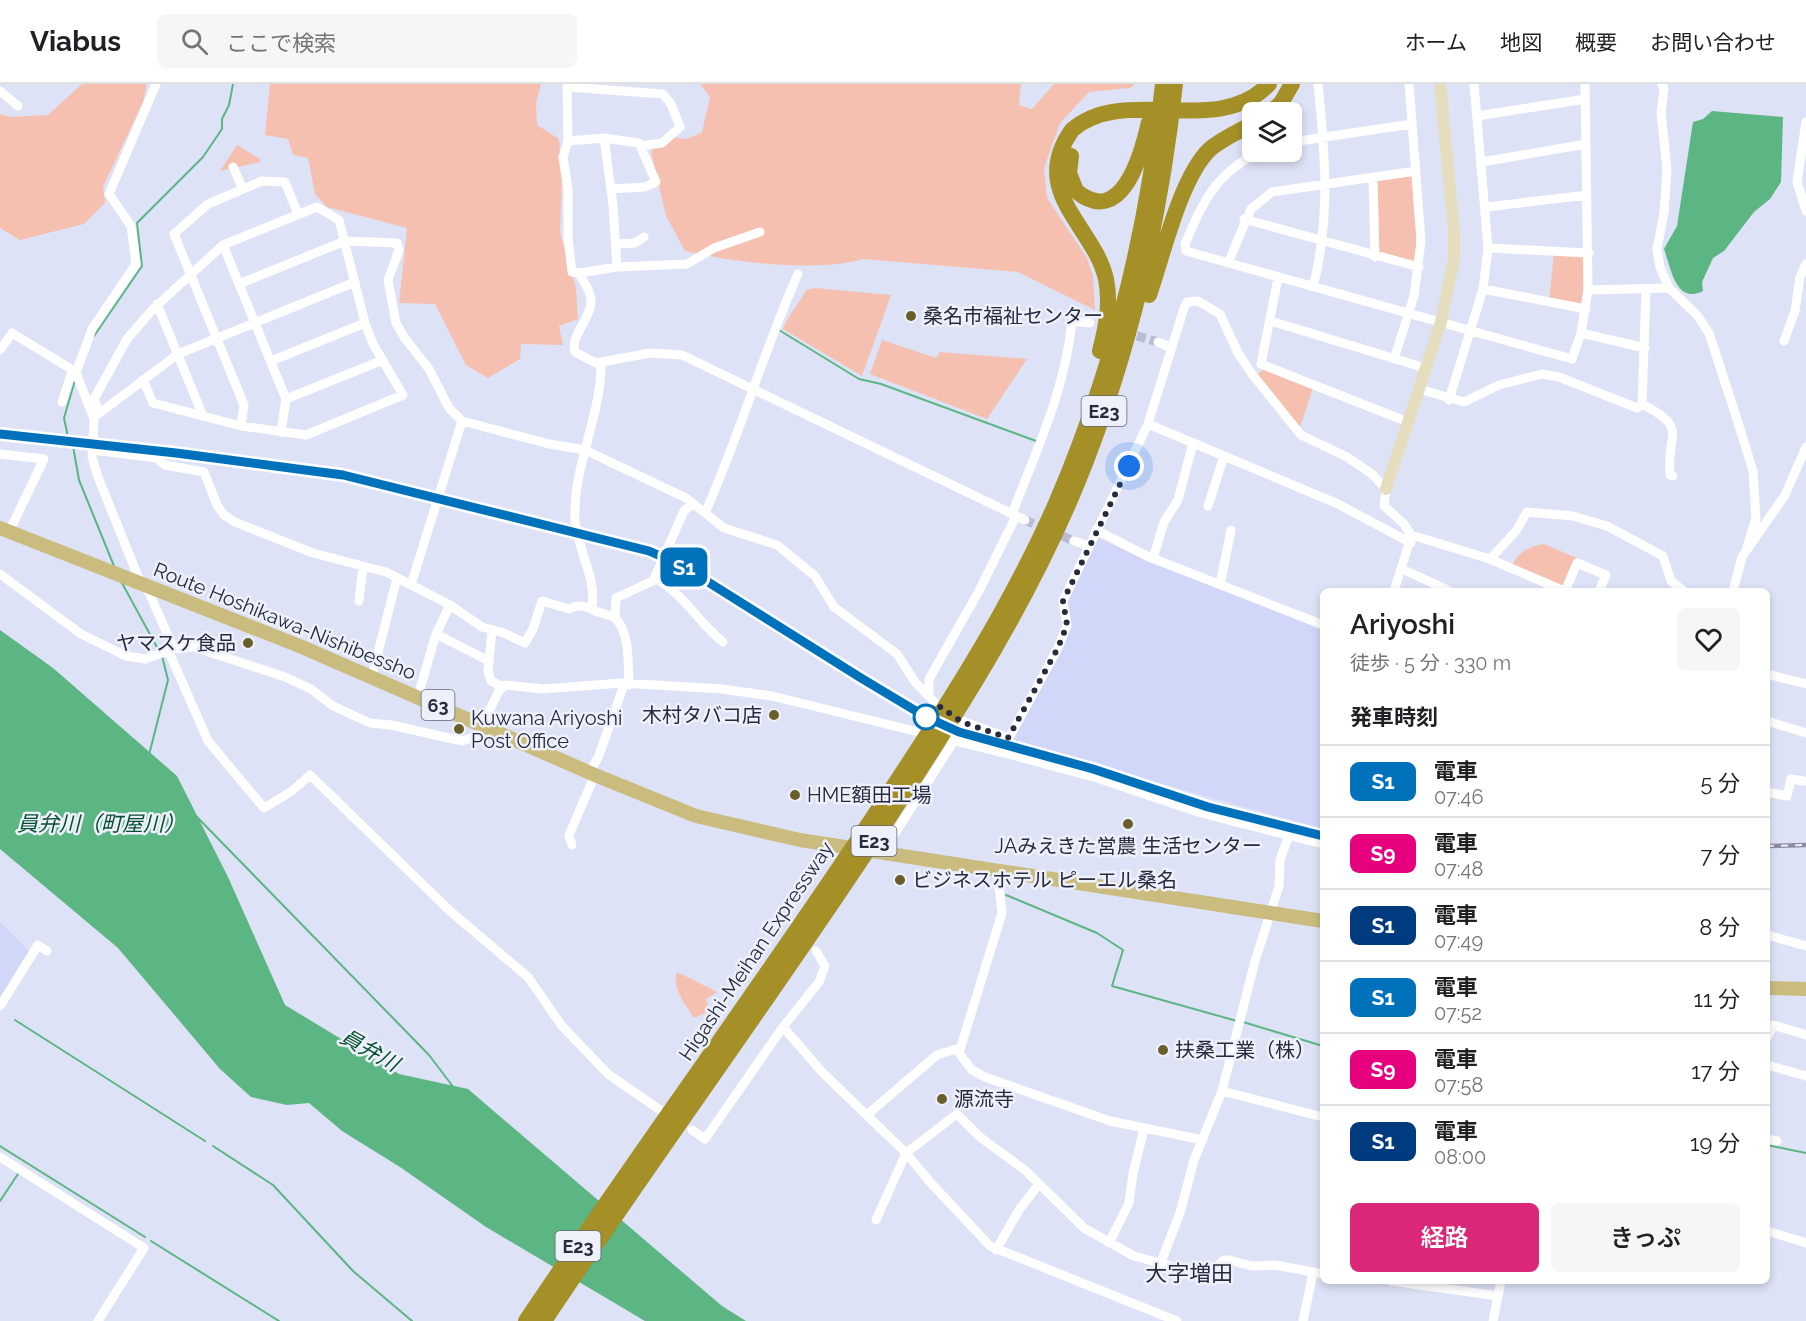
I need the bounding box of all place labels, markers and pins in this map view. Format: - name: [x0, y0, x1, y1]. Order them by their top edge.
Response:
- place label: 桑名市福祉センター: [923, 304, 1103, 328]
- marker: 桑名市福祉センター: [904, 309, 918, 323]
- place label: ヤマスケ食品: [116, 631, 236, 655]
- marker: ヤマスケ食品: [241, 636, 255, 650]
- place label: 木村タバコ店: [642, 703, 762, 727]
- unlabelled marker: [913, 704, 939, 730]
- place label: Kuwana Ariyoshi Post Office: [471, 706, 622, 753]
- marker: 木村タバコ店: [767, 708, 781, 722]
- marker: Kuwana Ariyoshi Post Office: [452, 722, 466, 736]
- place label: HME額田工場: [807, 783, 931, 807]
- marker: HME額田工場: [788, 788, 802, 802]
- marker: JAみえきた営農 生活センター: [1121, 817, 1135, 831]
- place label: JAみえきた営農 生活センター: [994, 834, 1262, 858]
- place label: ビジネスホテル ピーエル桑名: [912, 868, 1177, 892]
- marker: ビジネスホテル ピーエル桑名: [893, 873, 907, 887]
- place label: 扶桑工業（株）: [1175, 1038, 1315, 1062]
- marker: 扶桑工業（株）: [1156, 1043, 1170, 1057]
- place label: 源流寺: [954, 1087, 1014, 1111]
- marker: 源流寺: [935, 1092, 949, 1106]

